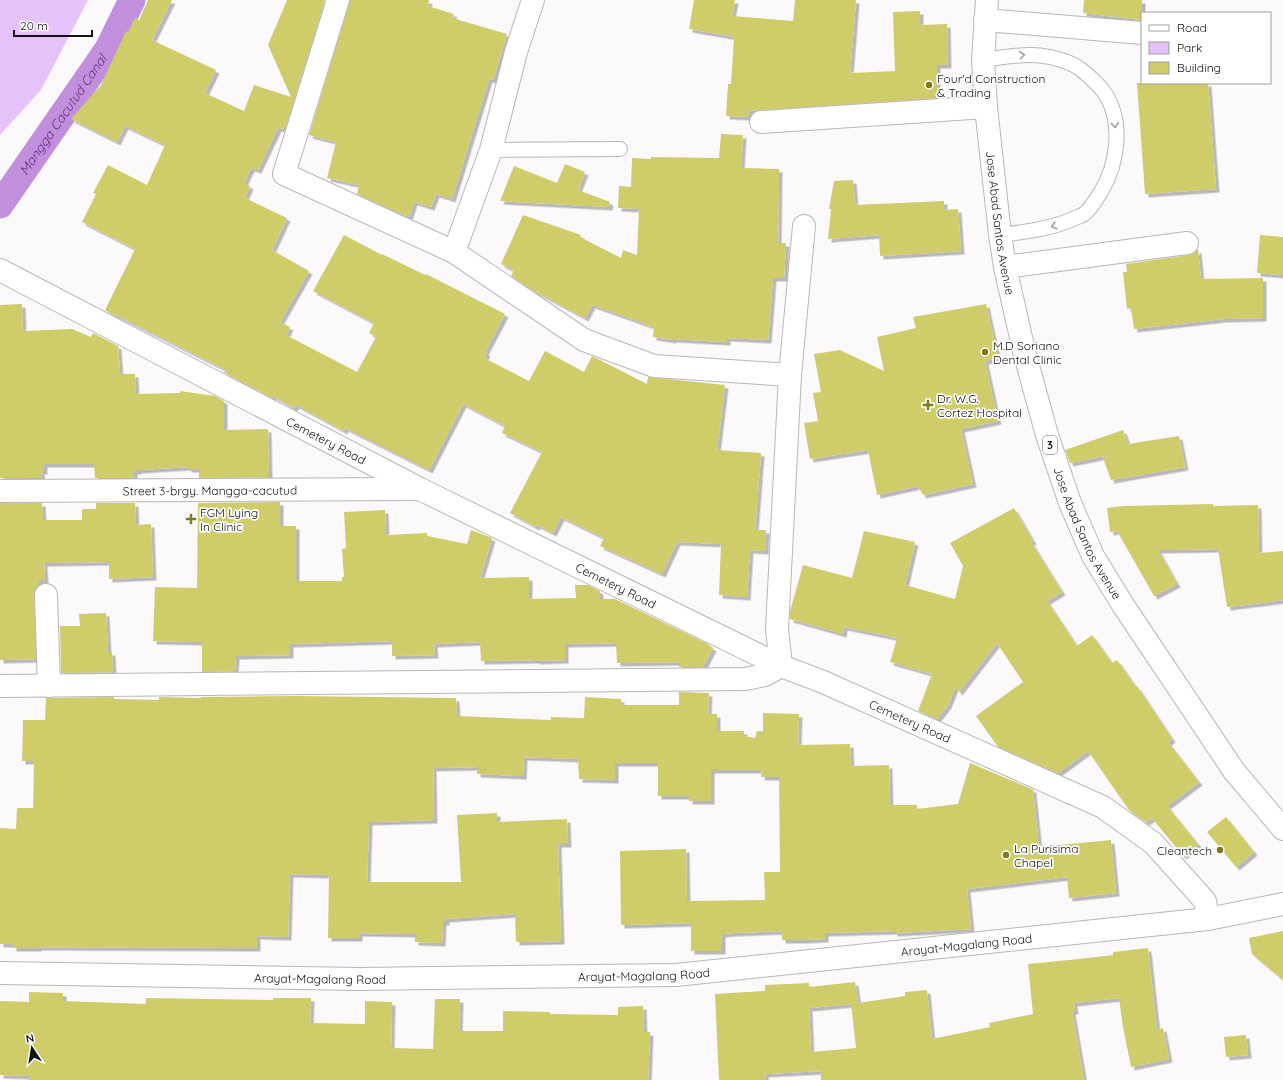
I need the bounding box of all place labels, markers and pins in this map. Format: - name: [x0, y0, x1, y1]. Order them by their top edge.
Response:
- place label: Four'd Construction & Trading: [937, 71, 1045, 100]
- marker: Four'd Construction & Trading: [924, 80, 934, 90]
- place label: M.D Soriano Dental Clinic: [993, 338, 1062, 367]
- marker: M.D Soriano Dental Clinic: [980, 347, 990, 357]
- place label: Dr. W.G. Cortez Hospital: [937, 391, 1022, 420]
- marker: Dr. W.G. Cortez Hospital: [922, 399, 934, 411]
- place label: FGM Lying In Clinic: [200, 505, 258, 534]
- marker: FGM Lying In Clinic: [185, 513, 197, 525]
- place label: La Purisima Chapel: [1014, 841, 1078, 870]
- place label: Cleantech: [1157, 843, 1212, 858]
- marker: Cleantech: [1215, 845, 1225, 855]
- marker: La Purisima Chapel: [1001, 850, 1011, 860]

